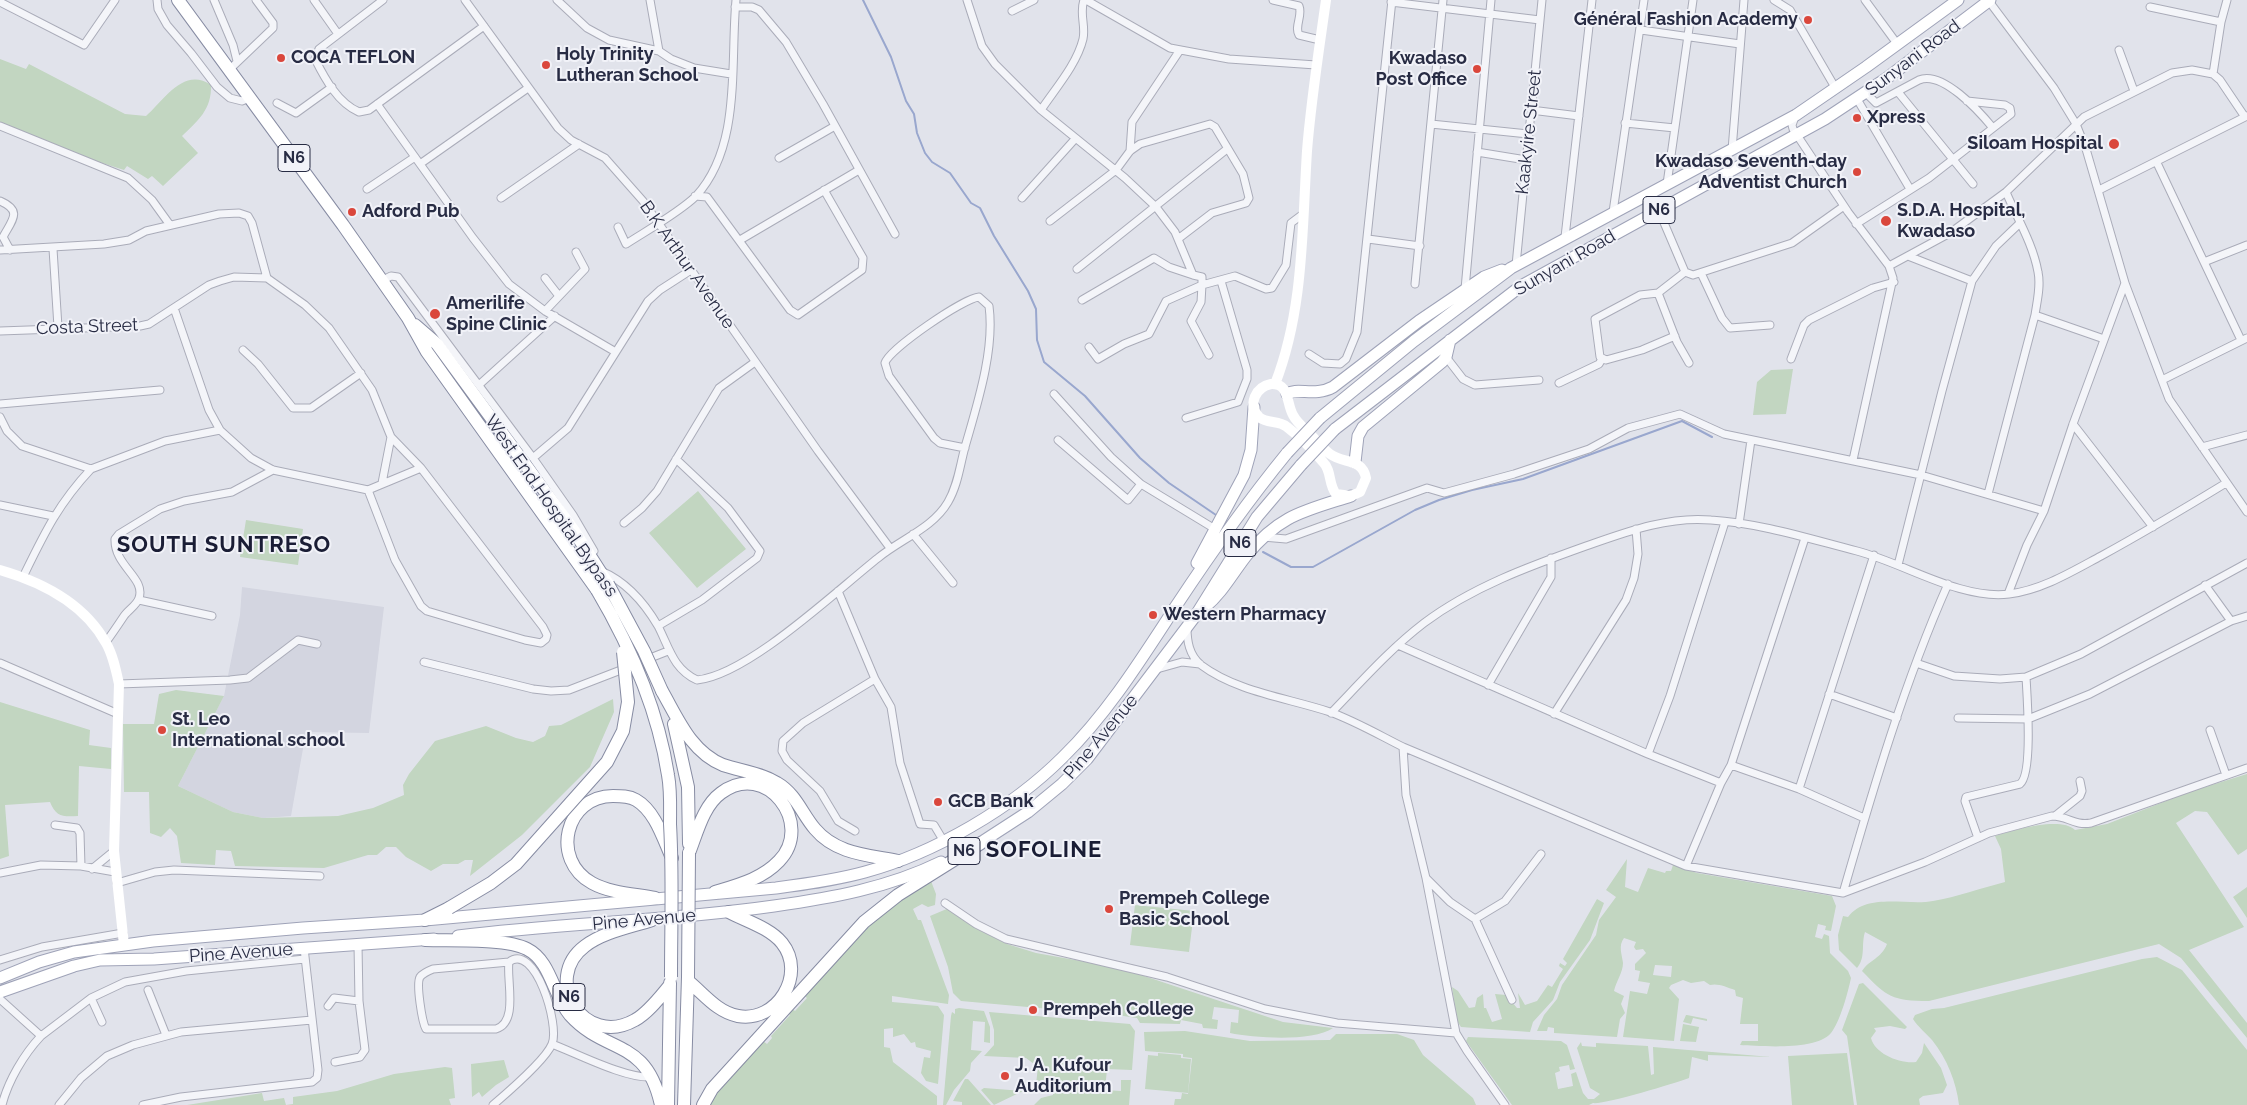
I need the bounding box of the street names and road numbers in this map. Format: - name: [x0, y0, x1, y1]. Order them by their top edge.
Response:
- street label: Sunyani Road: [1861, 15, 1965, 101]
- street label: Kaakyire Street: [1512, 68, 1546, 196]
- road number: N6: [278, 144, 310, 172]
- road number: N6: [1643, 196, 1675, 224]
- street label: B.K Arthur Avenue: [635, 197, 739, 333]
- street label: Sunyani Road: [1510, 225, 1620, 301]
- street label: Costa Street: [36, 314, 138, 340]
- street label: West End Hospital Bypass: [480, 411, 622, 601]
- road number: N6: [1224, 530, 1256, 556]
- street label: Pine Avenue: [1059, 690, 1143, 784]
- road number: N6: [948, 838, 980, 864]
- street label: Pine Avenue: [591, 905, 697, 935]
- street label: Pine Avenue: [188, 939, 294, 967]
- road number: N6: [553, 984, 585, 1010]

